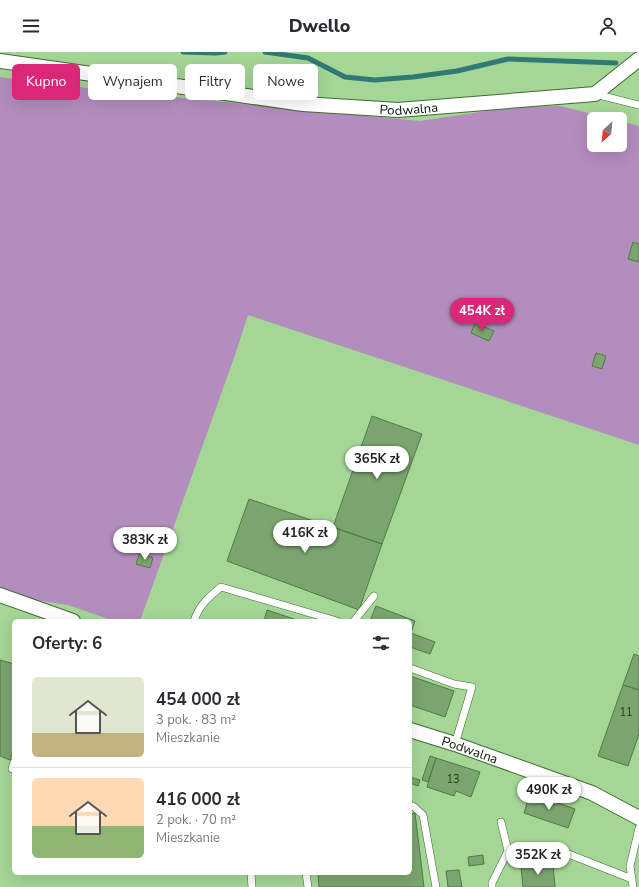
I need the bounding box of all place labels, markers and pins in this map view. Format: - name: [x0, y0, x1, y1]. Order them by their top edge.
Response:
- pin: 454K zł: [445, 298, 519, 332]
- pin: 365K zł: [340, 446, 414, 480]
- pin: 416K zł: [268, 520, 342, 554]
- pin: 383K zł: [108, 527, 182, 561]
- pin: 490K zł: [512, 777, 586, 811]
- pin: 352K zł: [501, 842, 575, 876]

